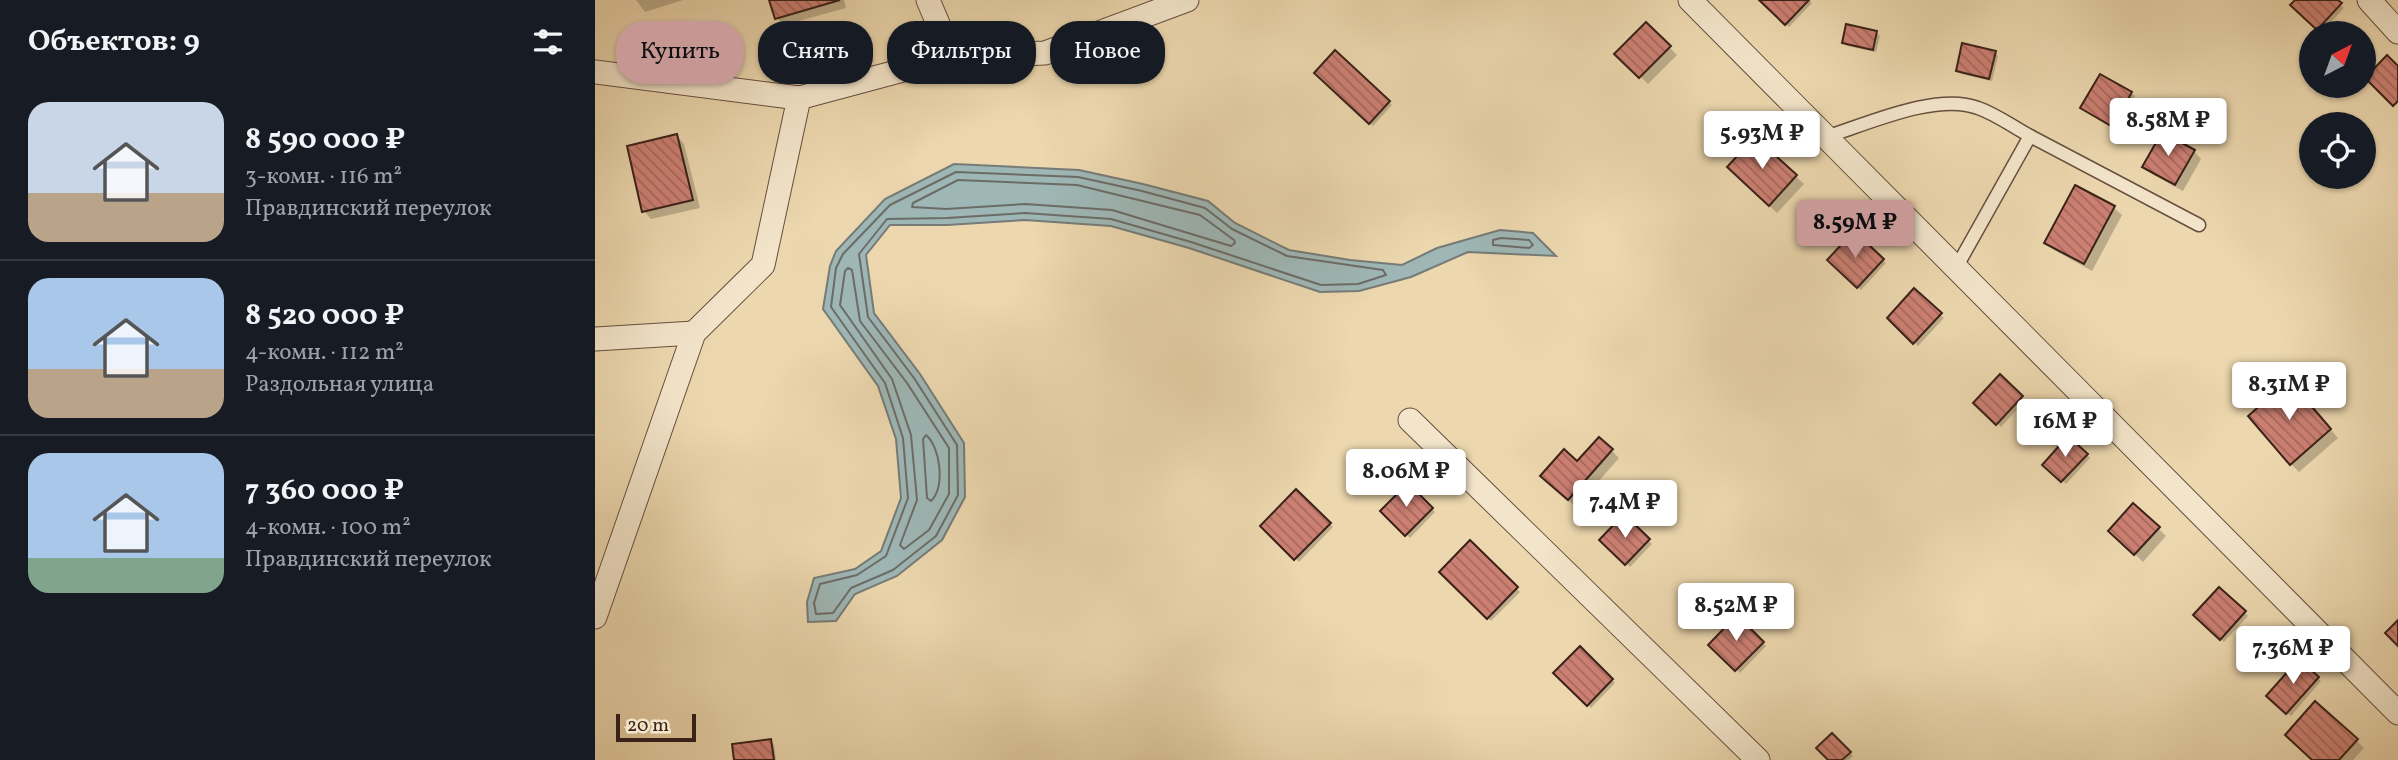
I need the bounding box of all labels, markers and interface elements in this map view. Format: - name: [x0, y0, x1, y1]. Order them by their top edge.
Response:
- text: Объектов: 9: [28, 21, 200, 63]
- chip: Купить: [616, 21, 744, 84]
- chip: Снять: [758, 21, 873, 84]
- chip: Фильтры: [887, 21, 1036, 84]
- chip: Новое: [1050, 21, 1165, 84]
- north arrow: [2299, 21, 2377, 98]
- map controls: [2299, 21, 2376, 189]
- icon: filters: [529, 23, 567, 61]
- pin: 8.58M ₽: [2103, 99, 2233, 158]
- text: 8.58M ₽: [2126, 105, 2210, 137]
- pin: 5.93M ₽: [1697, 111, 1827, 171]
- button: locate: [2299, 112, 2376, 189]
- text: 5.93M ₽: [1720, 118, 1804, 150]
- text: 8 590 000 ₽: [245, 119, 405, 161]
- icon: home: [84, 130, 168, 214]
- text: 3-комн. · 116 m²: [245, 161, 402, 193]
- text: Правдинский переулок: [245, 193, 492, 225]
- pin: 8.59M ₽: [1790, 201, 1920, 260]
- text: 8.59M ₽: [1813, 207, 1897, 239]
- text: 8 520 000 ₽: [245, 295, 404, 337]
- icon: home: [84, 306, 168, 390]
- text: 4-комн. · 112 m²: [245, 337, 404, 369]
- pin: 8.31M ₽: [2224, 362, 2354, 422]
- text: Раздольная улица: [245, 369, 434, 401]
- text: 8.31M ₽: [2248, 369, 2330, 401]
- pin: 16M ₽: [2016, 400, 2114, 459]
- text: 16M ₽: [2033, 406, 2097, 438]
- pin: 8.06M ₽: [1341, 449, 1471, 509]
- text: 8.06M ₽: [1362, 456, 1450, 488]
- text: 7 360 000 ₽: [245, 470, 404, 512]
- pin: 7.4M ₽: [1568, 480, 1682, 540]
- icon: home: [84, 481, 168, 565]
- text: 7.4M ₽: [1589, 487, 1661, 519]
- text: 4-комн. · 100 m²: [245, 512, 411, 544]
- text: Правдинский переулок: [245, 544, 492, 576]
- pin: 8.52M ₽: [1671, 584, 1801, 643]
- text: 8.52M ₽: [1694, 590, 1778, 622]
- pin: 7.36M ₽: [2228, 626, 2358, 686]
- text: 7.36M ₽: [2252, 633, 2334, 665]
- scale bar: [616, 711, 697, 743]
- text: 20 m: [627, 713, 669, 739]

